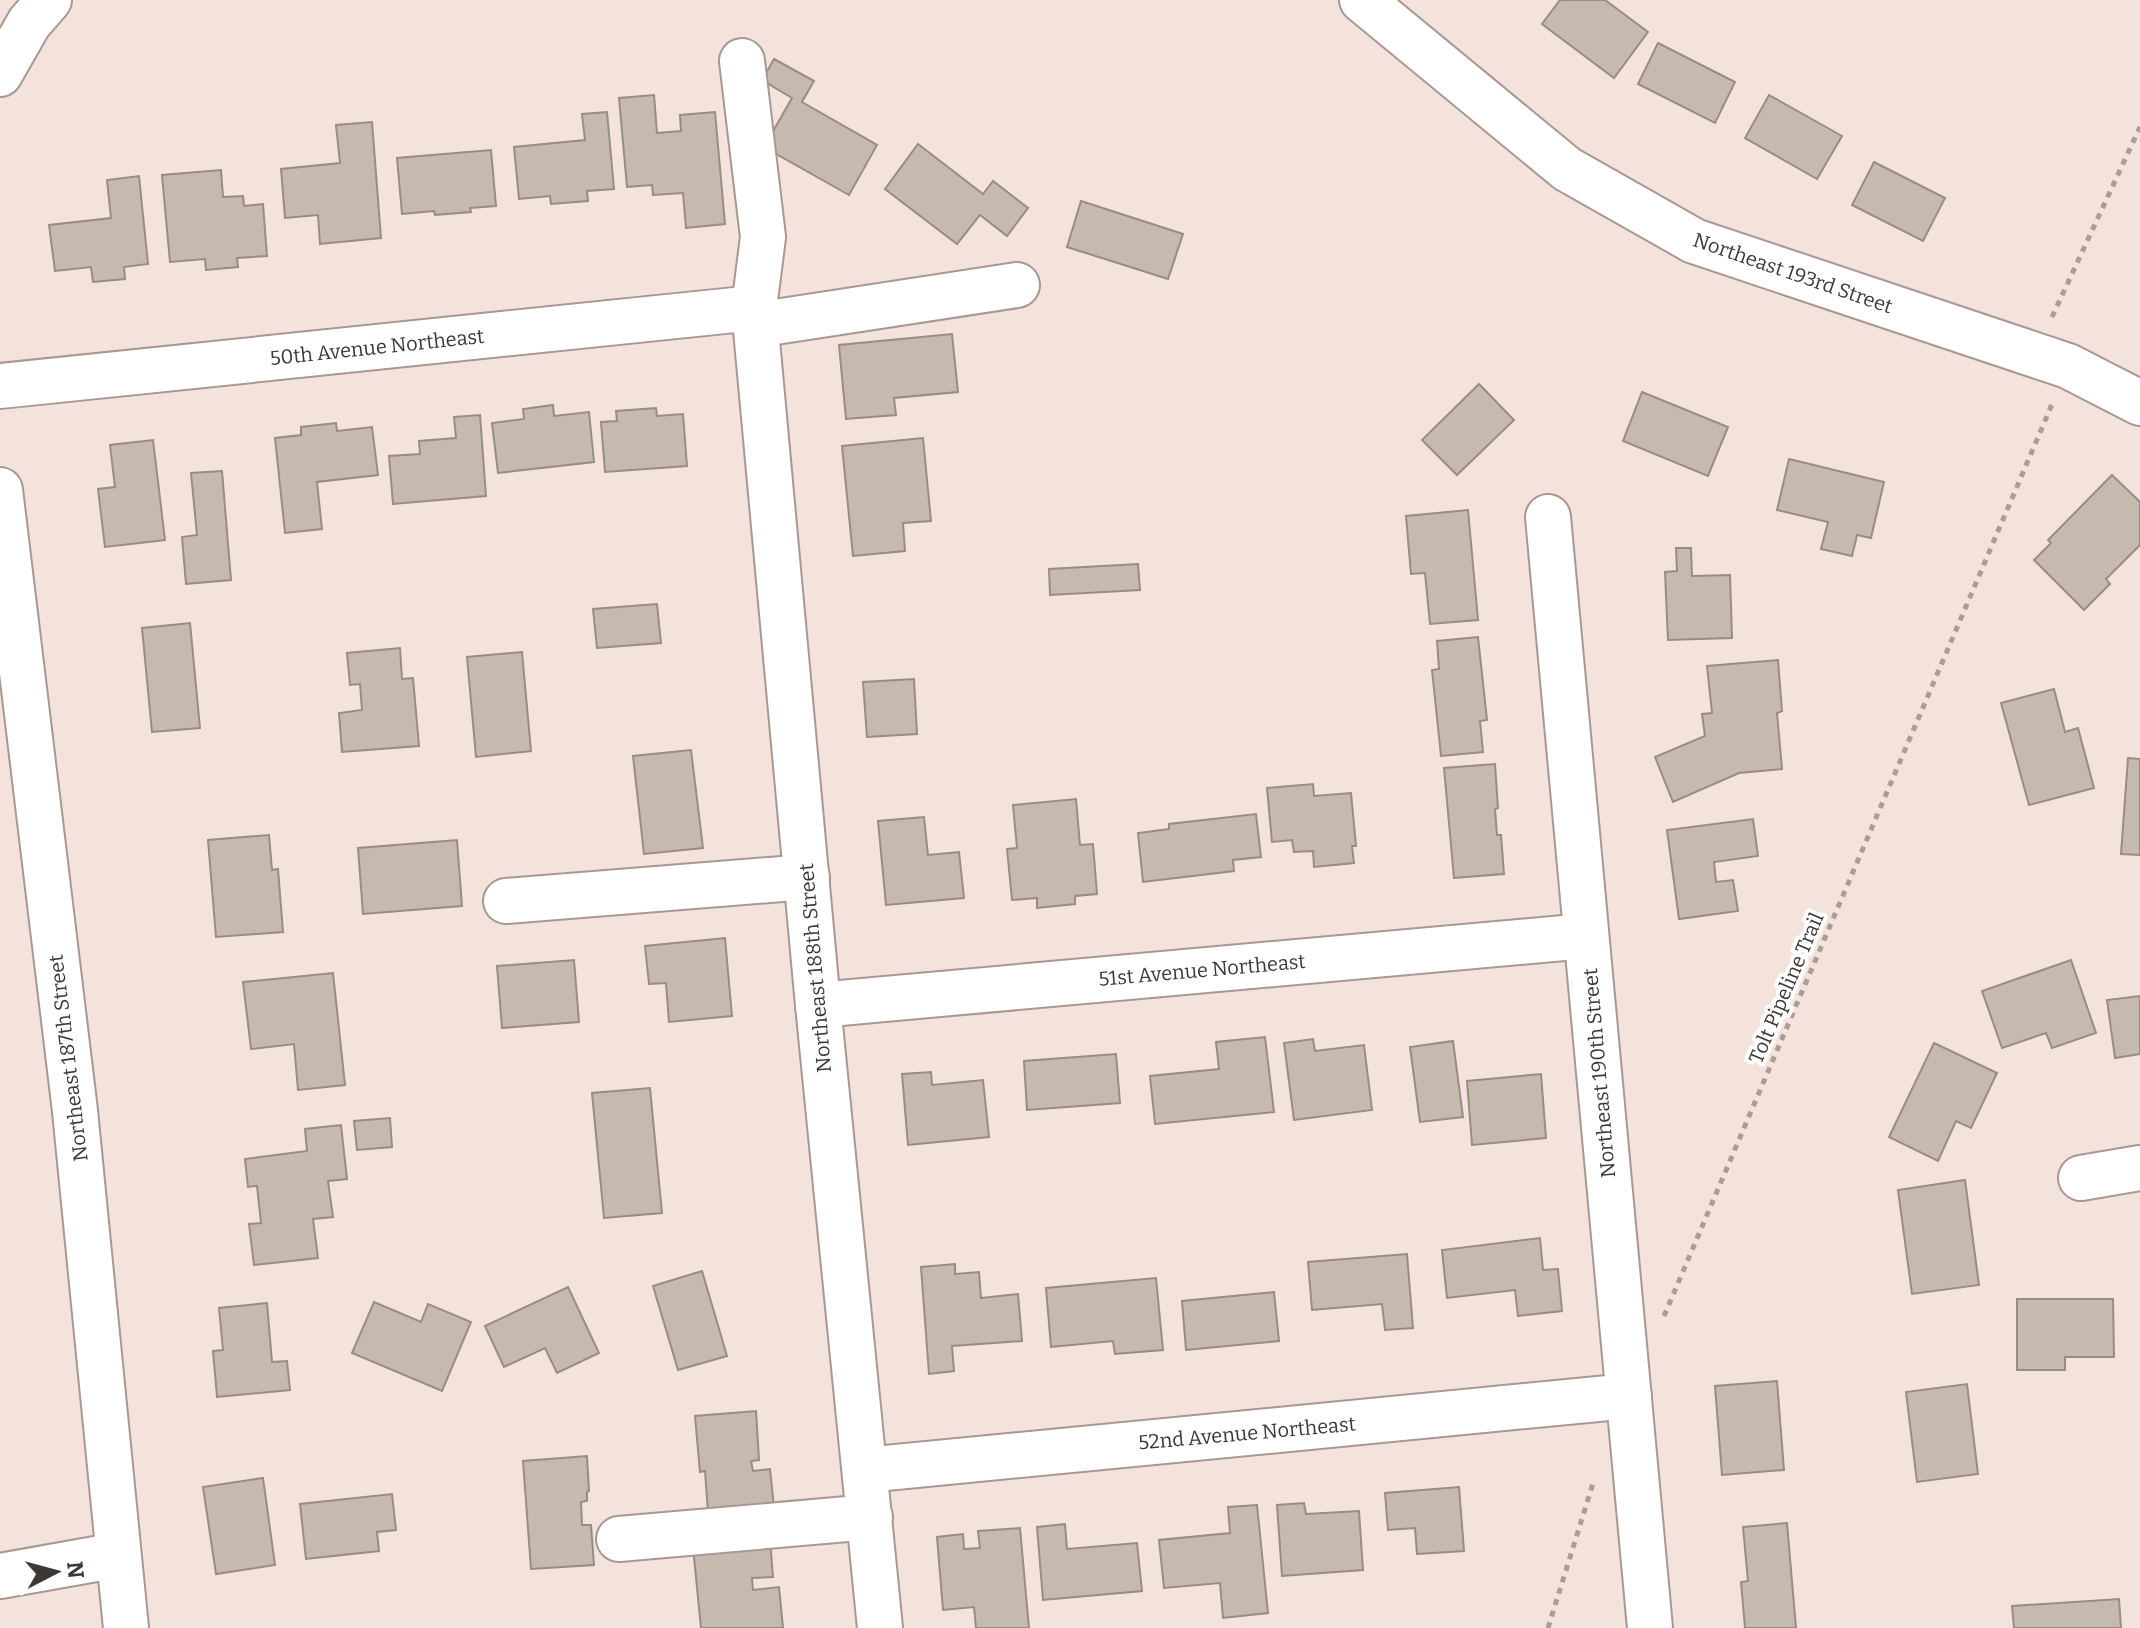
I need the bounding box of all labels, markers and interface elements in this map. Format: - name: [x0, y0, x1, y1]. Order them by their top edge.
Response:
- street label: Northeast 193rd Street: [1690, 228, 1896, 318]
- street label: 50th Avenue Northeast: [269, 324, 485, 370]
- street label: Northeast 188th Street: [794, 862, 836, 1074]
- street label: Tolt Pipeline Trail: [1743, 909, 1829, 1067]
- street label: 51st Avenue Northeast: [1098, 949, 1306, 991]
- street label: Northeast 187th Street: [43, 953, 93, 1163]
- street label: Northeast 190th Street: [1578, 967, 1620, 1179]
- street label: 52nd Avenue Northeast: [1137, 1412, 1357, 1454]
- north arrow: [16, 1532, 96, 1612]
- text: N: [61, 1560, 90, 1580]

